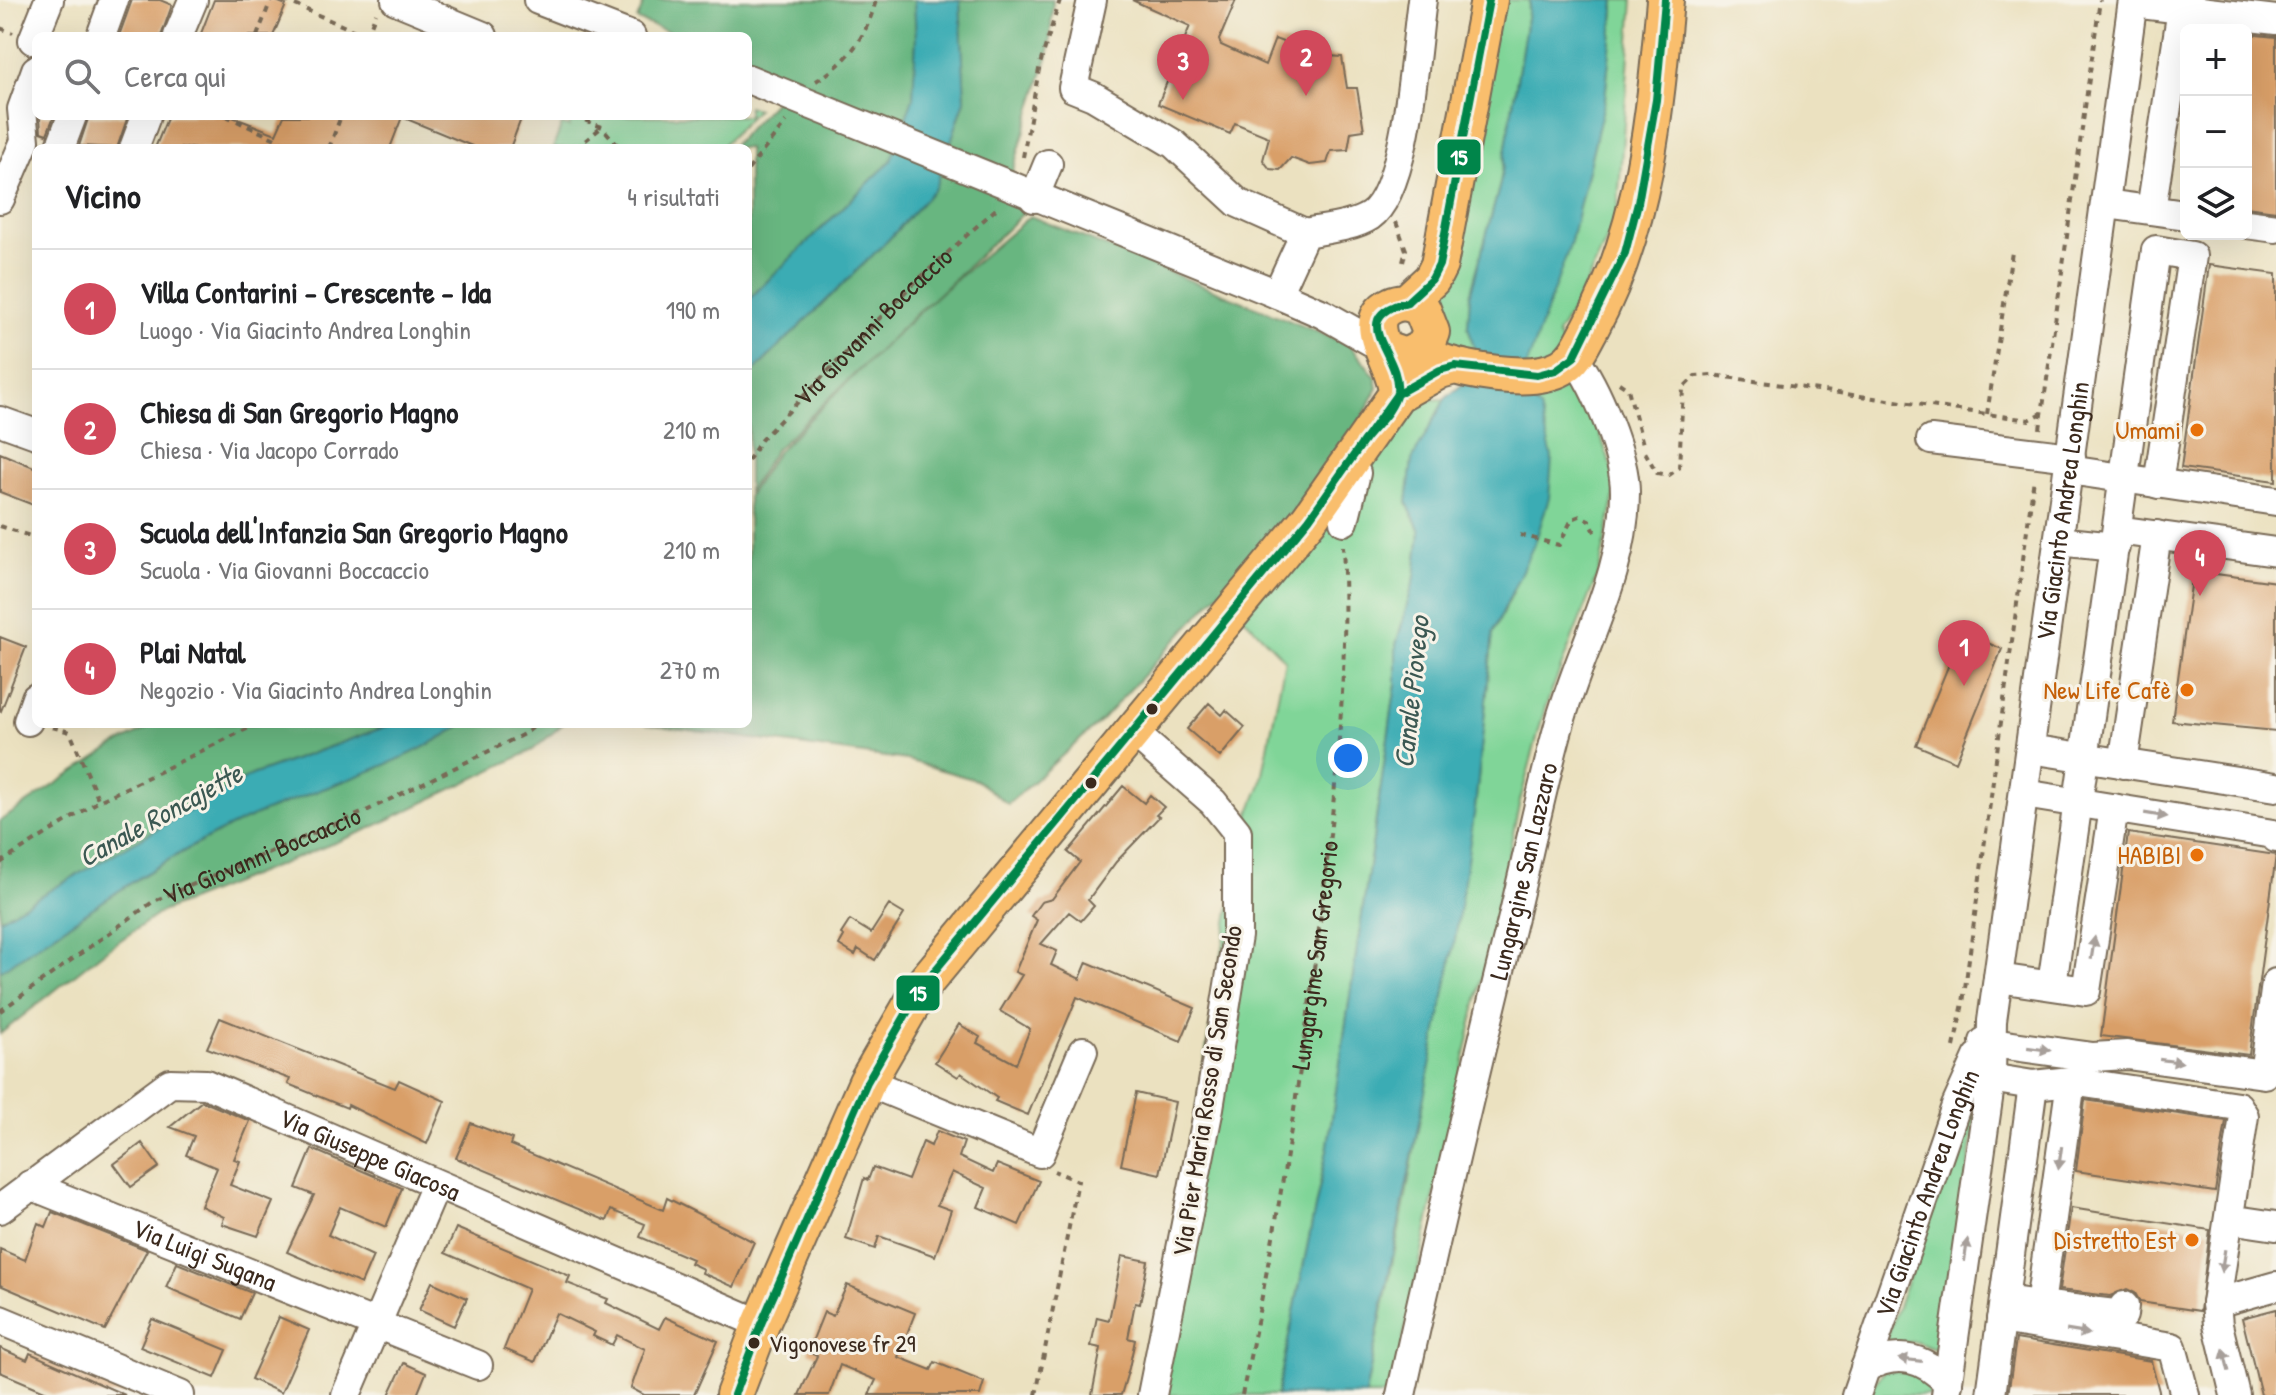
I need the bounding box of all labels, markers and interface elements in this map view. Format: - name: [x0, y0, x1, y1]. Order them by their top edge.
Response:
- map controls: [2180, 24, 2252, 240]
- button: +: [2180, 24, 2252, 96]
- pin: 2: [1280, 30, 1332, 96]
- search box: [32, 32, 752, 120]
- pin: 3: [1157, 34, 1209, 100]
- icon: search: [60, 54, 104, 98]
- text: Cerca qui: [124, 56, 227, 96]
- button: −: [2180, 96, 2252, 168]
- line badge: 15: [1436, 138, 1482, 176]
- text: 15: [1450, 142, 1468, 172]
- button: layers: [2180, 168, 2252, 240]
- text: Vicino: [64, 173, 141, 219]
- text: 4 risultati: [627, 179, 720, 214]
- street label: Via Giovanni Boccaccio: [785, 239, 960, 414]
- text: Villa Contarini - Crescente - Ida: [140, 272, 491, 312]
- text: 1: [85, 292, 95, 327]
- text: 190 m: [666, 292, 720, 327]
- text: Luogo · Via Giacinto Andrea Longhin: [140, 312, 471, 347]
- street label: Via Giacinto Andrea Longhin: [2027, 379, 2097, 643]
- text: Chiesa di San Gregorio Magno: [140, 392, 458, 432]
- text: 2: [84, 412, 96, 447]
- text: 210 m: [663, 412, 720, 447]
- place label: Umami: [2115, 412, 2181, 447]
- marker: Umami: [2188, 421, 2206, 439]
- text: Chiesa · Via Jacopo Corrado: [140, 432, 399, 467]
- text: Scuola dell'Infanzia San Gregorio Magno: [140, 512, 568, 552]
- pin: 4: [2174, 530, 2226, 596]
- text: 3: [84, 532, 96, 567]
- text: 210 m: [663, 532, 720, 567]
- text: Scuola · Via Giovanni Boccaccio: [140, 552, 429, 587]
- water label: Canale Piovego: [1384, 613, 1438, 770]
- pin: 1: [1938, 620, 1990, 686]
- text: Plai Natal: [140, 632, 246, 672]
- text: 4: [85, 652, 95, 687]
- text: 270 m: [660, 652, 720, 687]
- text: Negozio · Via Giacinto Andrea Longhin: [140, 672, 492, 707]
- place label: New Life Cafè: [2044, 672, 2171, 707]
- marker: New Life Cafè: [2178, 681, 2196, 699]
- unlabelled marker: [1144, 701, 1160, 717]
- your location: [1328, 738, 1368, 778]
- water label: Canale Roncajette: [71, 753, 250, 876]
- street label: Lungargine San Lazzaro: [1480, 759, 1566, 983]
- unlabelled marker: [1083, 775, 1099, 791]
- street label: Via Giovanni Boccaccio: [157, 798, 366, 912]
- one-way arrow: [2144, 809, 2169, 822]
- place label: HABIBI: [2118, 837, 2181, 872]
- street label: Lungargine San Gregorio: [1282, 839, 1346, 1072]
- marker: HABIBI: [2188, 846, 2206, 864]
- street label: Via Pier Maria Rosso di San Secondo: [1163, 923, 1250, 1259]
- one-way arrow: [2087, 935, 2100, 960]
- line badge: 15: [895, 974, 941, 1012]
- text: 15: [909, 978, 927, 1008]
- one-way arrow: [2027, 1043, 2052, 1056]
- one-way arrow: [2159, 1055, 2184, 1068]
- street label: Via Giacinto Andrea Longhin: [1866, 1063, 1987, 1322]
- street label: Via Giuseppe Giacosa: [274, 1100, 466, 1209]
- one-way arrow: [2053, 1146, 2066, 1171]
- street label: Via Luigi Sugana: [128, 1210, 282, 1299]
- place label: Distretto Est: [2054, 1222, 2177, 1257]
- marker: Distretto Est: [2183, 1231, 2201, 1249]
- one-way arrow: [1960, 1237, 1973, 1262]
- one-way arrow: [2216, 1249, 2229, 1274]
- one-way arrow: [2066, 1326, 2091, 1338]
- place label: Vigonovese fr 29: [769, 1327, 916, 1359]
- marker: Vigonovese fr 29: [746, 1335, 762, 1351]
- one-way arrow: [2220, 1347, 2232, 1372]
- one-way arrow: [1897, 1353, 1922, 1366]

